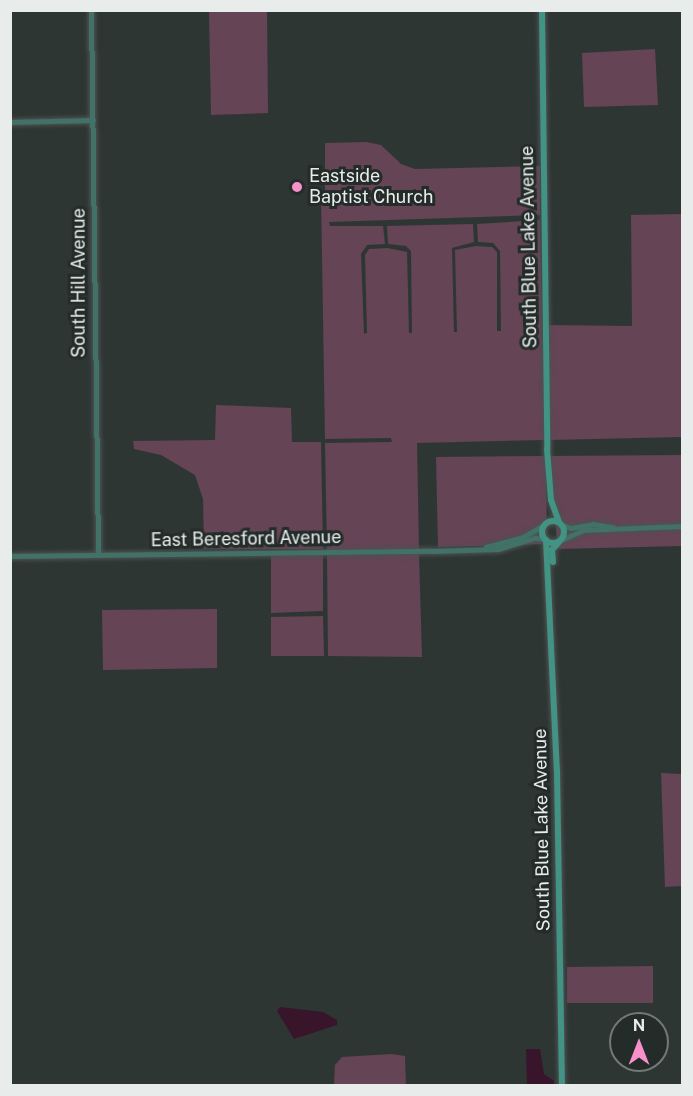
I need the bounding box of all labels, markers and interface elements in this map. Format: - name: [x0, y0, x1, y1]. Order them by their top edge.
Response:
- street label: South Blue Lake Avenue: [516, 145, 542, 349]
- place label: Eastside Baptist Church: [309, 166, 433, 208]
- marker: Eastside Baptist Church: [290, 180, 304, 194]
- street label: South Hill Avenue: [68, 208, 90, 358]
- street label: East Beresford Avenue: [150, 527, 342, 551]
- street label: South Blue Lake Avenue: [529, 728, 555, 932]
- north arrow: [609, 1012, 669, 1072]
- text: N: [633, 1016, 645, 1035]

